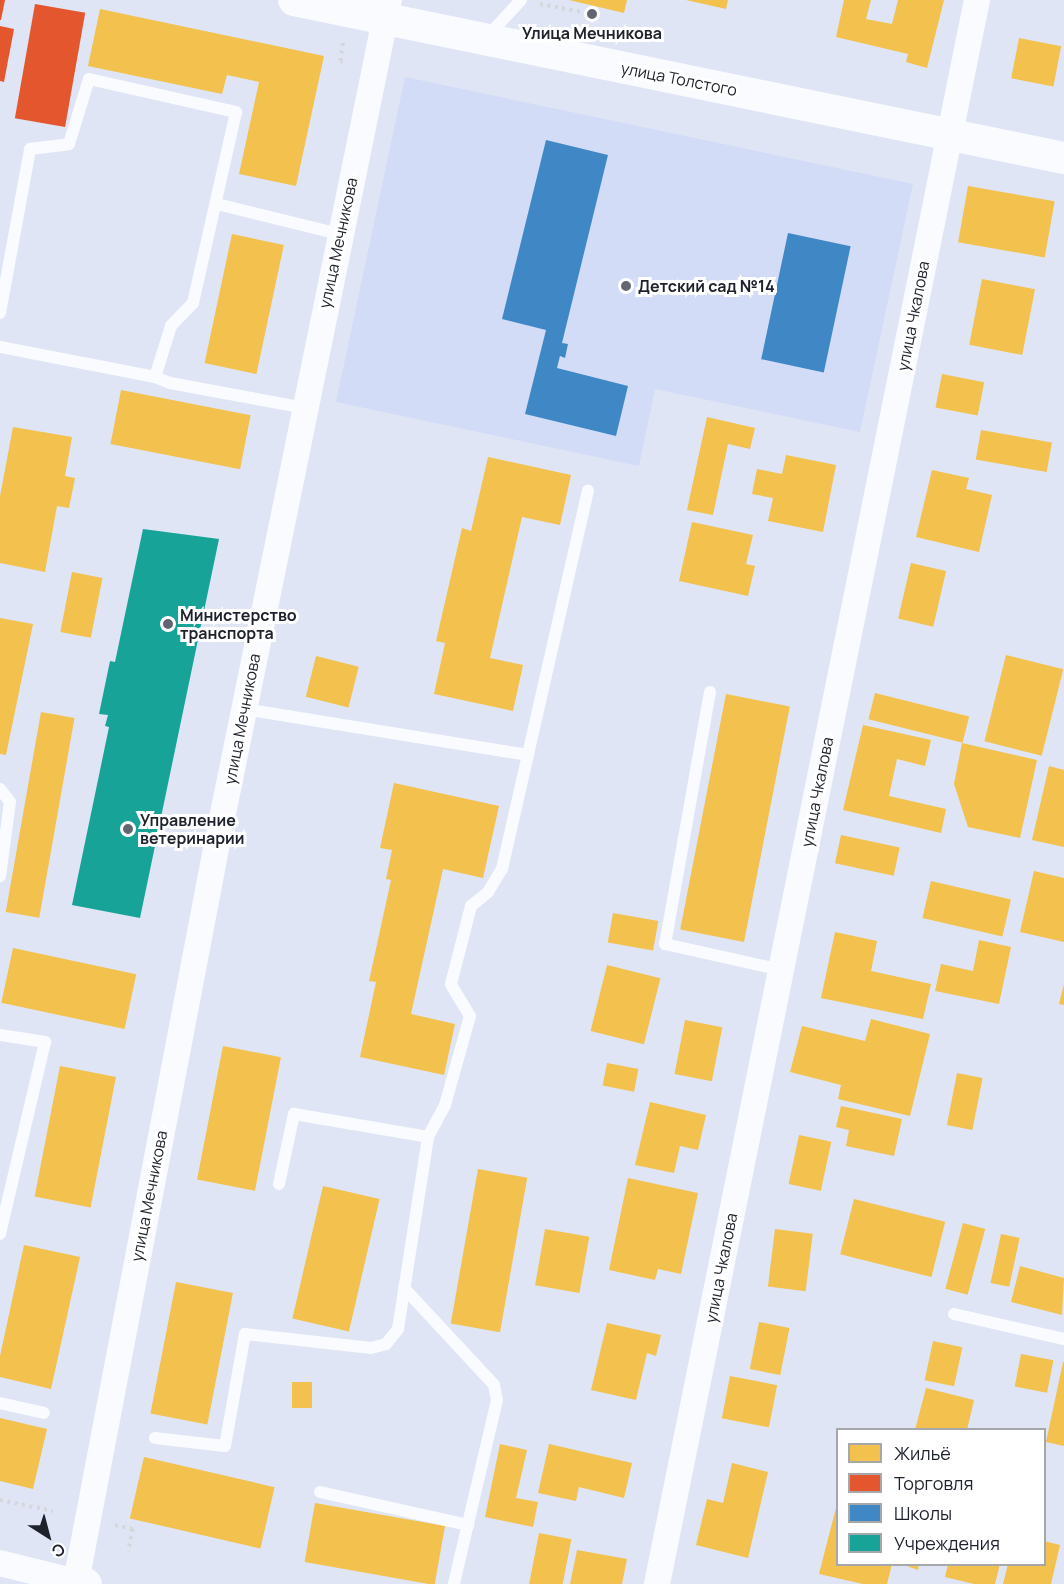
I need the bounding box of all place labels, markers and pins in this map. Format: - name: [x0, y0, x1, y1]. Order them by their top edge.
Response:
- marker: Улица Мечникова: [585, 7, 599, 21]
- place label: Улица Мечникова: [522, 23, 662, 43]
- place label: Детский сад №14: [638, 276, 775, 296]
- marker: Детский сад №14: [619, 279, 633, 293]
- place label: Министерство транспорта: [180, 605, 297, 643]
- marker: Министерство транспорта: [161, 617, 175, 631]
- place label: Управление ветеринарии: [140, 810, 245, 848]
- marker: Управление ветеринарии: [121, 822, 135, 836]

